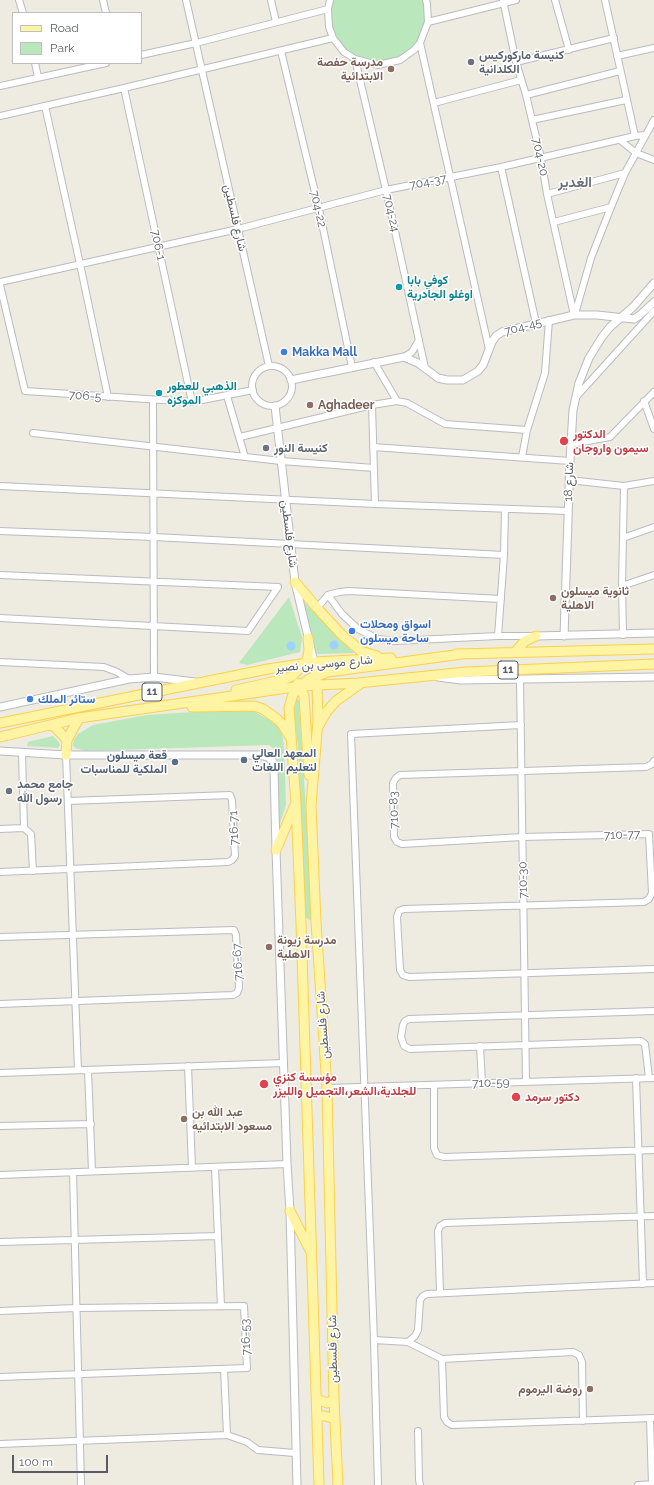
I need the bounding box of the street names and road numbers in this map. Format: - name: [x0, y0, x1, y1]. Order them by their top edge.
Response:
- street label: 704-20: [529, 137, 551, 177]
- street label: 704-37: [408, 171, 448, 193]
- street label: شارع فلسطين: [220, 183, 250, 253]
- street label: 704-22: [307, 189, 329, 229]
- street label: 704-24: [380, 193, 402, 233]
- street label: 706-1: [148, 228, 168, 262]
- street label: 704-45: [503, 315, 543, 339]
- street label: 706-5: [68, 388, 102, 404]
- street label: شارع 18: [561, 462, 577, 502]
- street label: شارع فلسطين: [278, 499, 300, 569]
- street label: شارع موسى بن نصير: [275, 653, 373, 675]
- road number: 11: [498, 661, 518, 679]
- road number: 11: [142, 683, 162, 701]
- street label: 710-83: [386, 791, 402, 829]
- street label: 716-71: [226, 810, 242, 846]
- street label: 710-77: [604, 827, 640, 843]
- street label: 710-30: [515, 861, 531, 899]
- street label: 716-67: [230, 943, 246, 981]
- street label: شارع فلسطين: [313, 991, 333, 1059]
- street label: 710-59: [472, 1075, 510, 1091]
- street label: شارع فلسطين: [325, 1315, 341, 1383]
- street label: 716-53: [238, 1318, 254, 1356]

